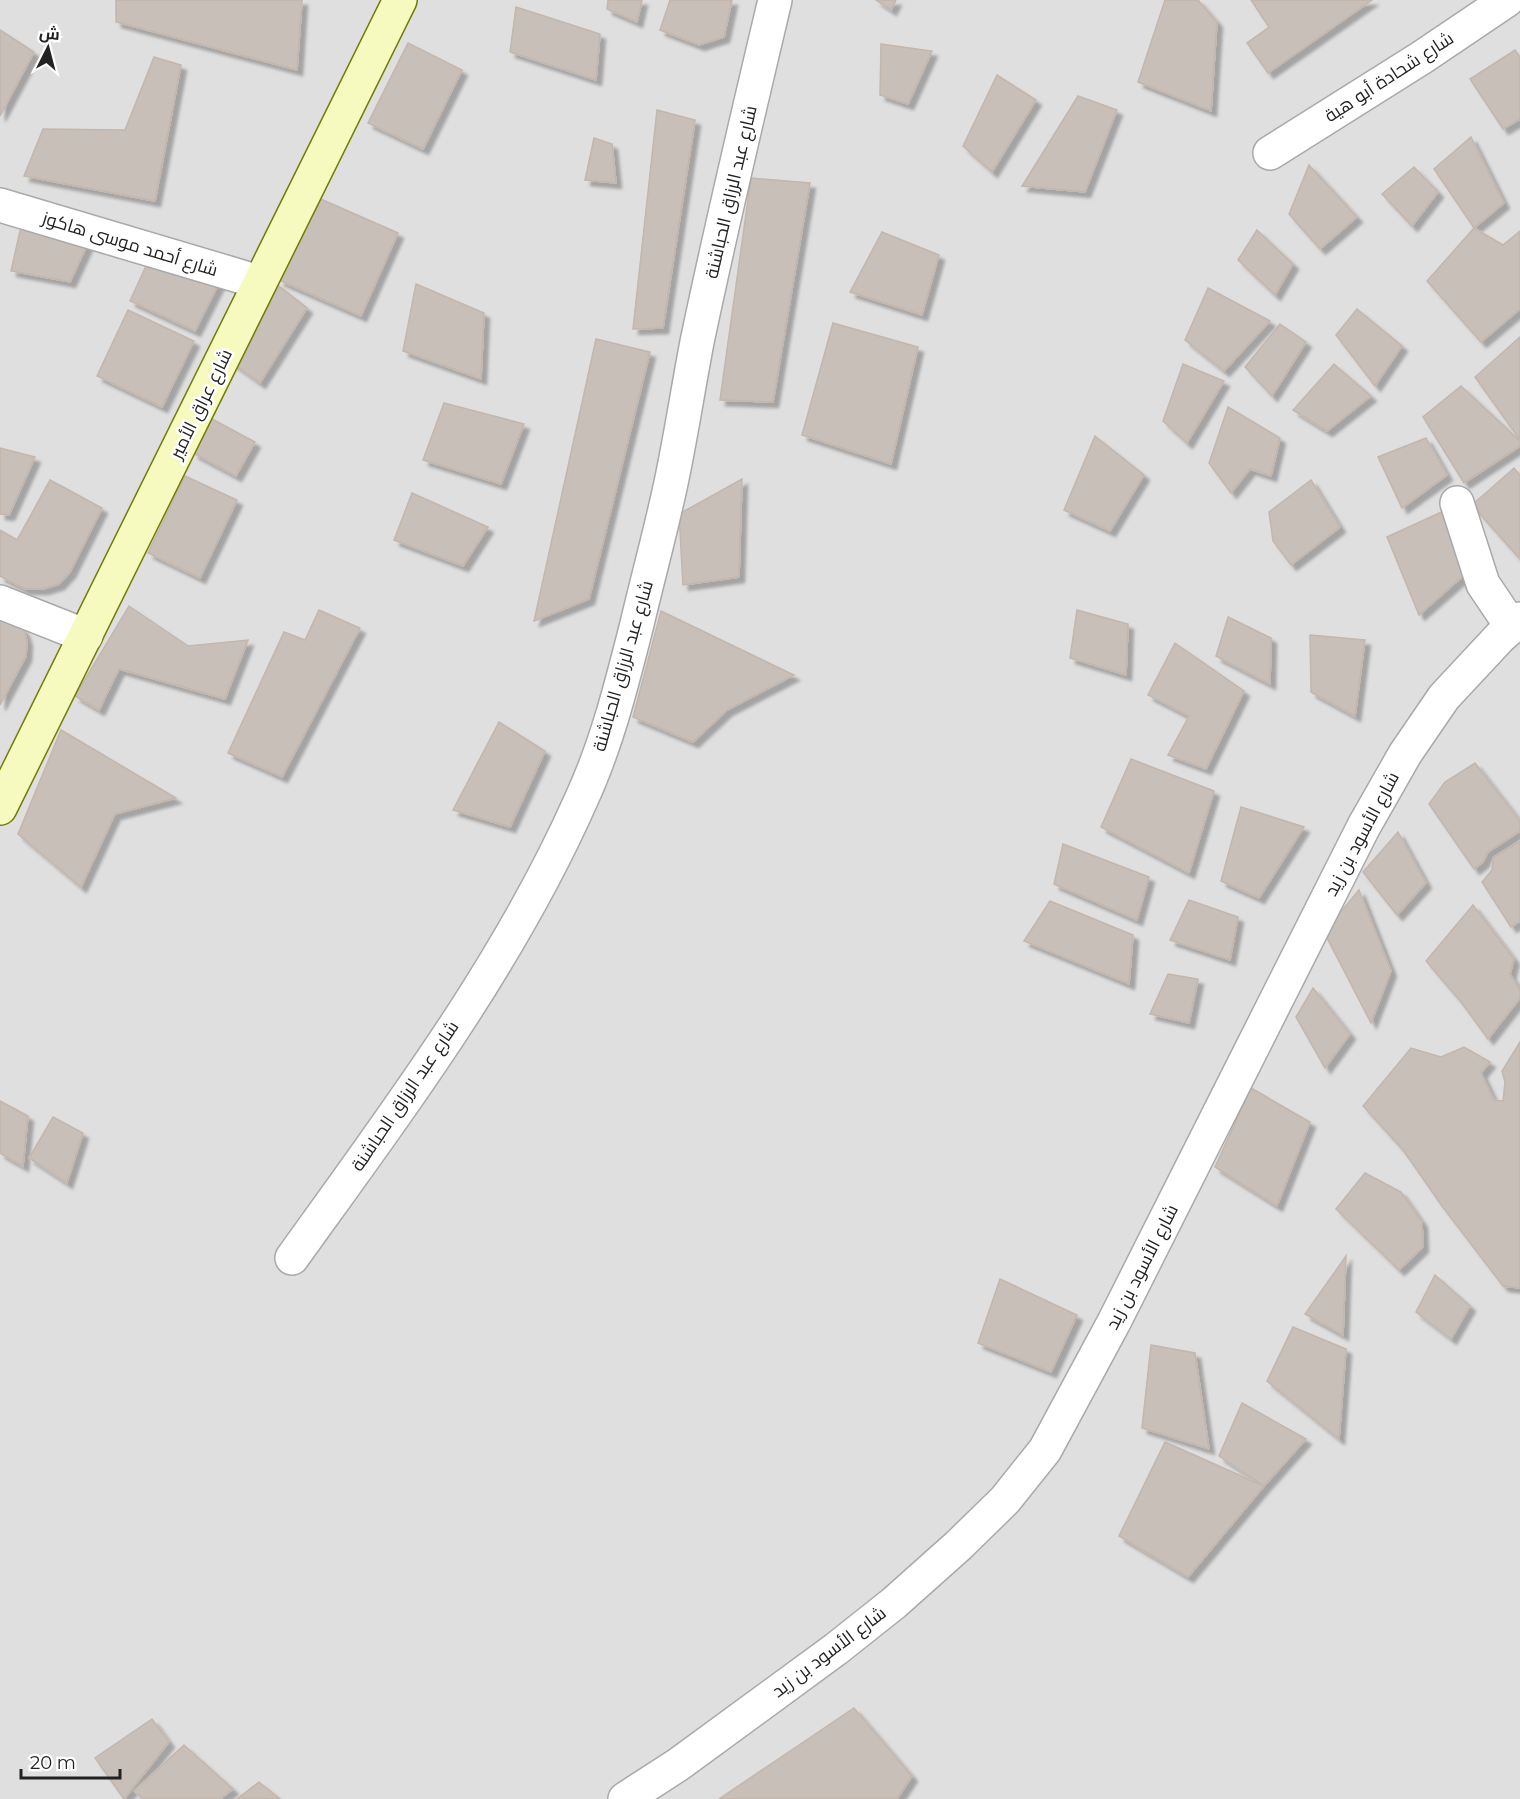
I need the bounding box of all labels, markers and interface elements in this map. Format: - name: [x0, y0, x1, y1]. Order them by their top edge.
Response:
- north arrow: [18, 18, 78, 78]
- text: ش: [38, 23, 61, 44]
- street label: شارع شحادة أبو هية: [1320, 27, 1458, 128]
- street label: شارع عبد الرزاق الحباشنة: [700, 103, 763, 281]
- street label: شارع أحمد موسى هاكوز: [38, 206, 221, 282]
- street label: شارع عراق الأمير: [164, 346, 238, 464]
- street label: شارع عبد الرزاق الحباشنة: [588, 578, 659, 754]
- street label: شارع الأسود بن زيد: [1320, 768, 1405, 900]
- street label: شارع عبد الرزاق الحباشنة: [346, 1017, 464, 1176]
- street label: شارع الأسود بن زيد: [1101, 1201, 1184, 1334]
- street label: شارع الأسود بن زيد: [767, 1602, 891, 1703]
- scale bar: [21, 1742, 120, 1780]
- text: 20 m: [30, 1752, 76, 1774]

